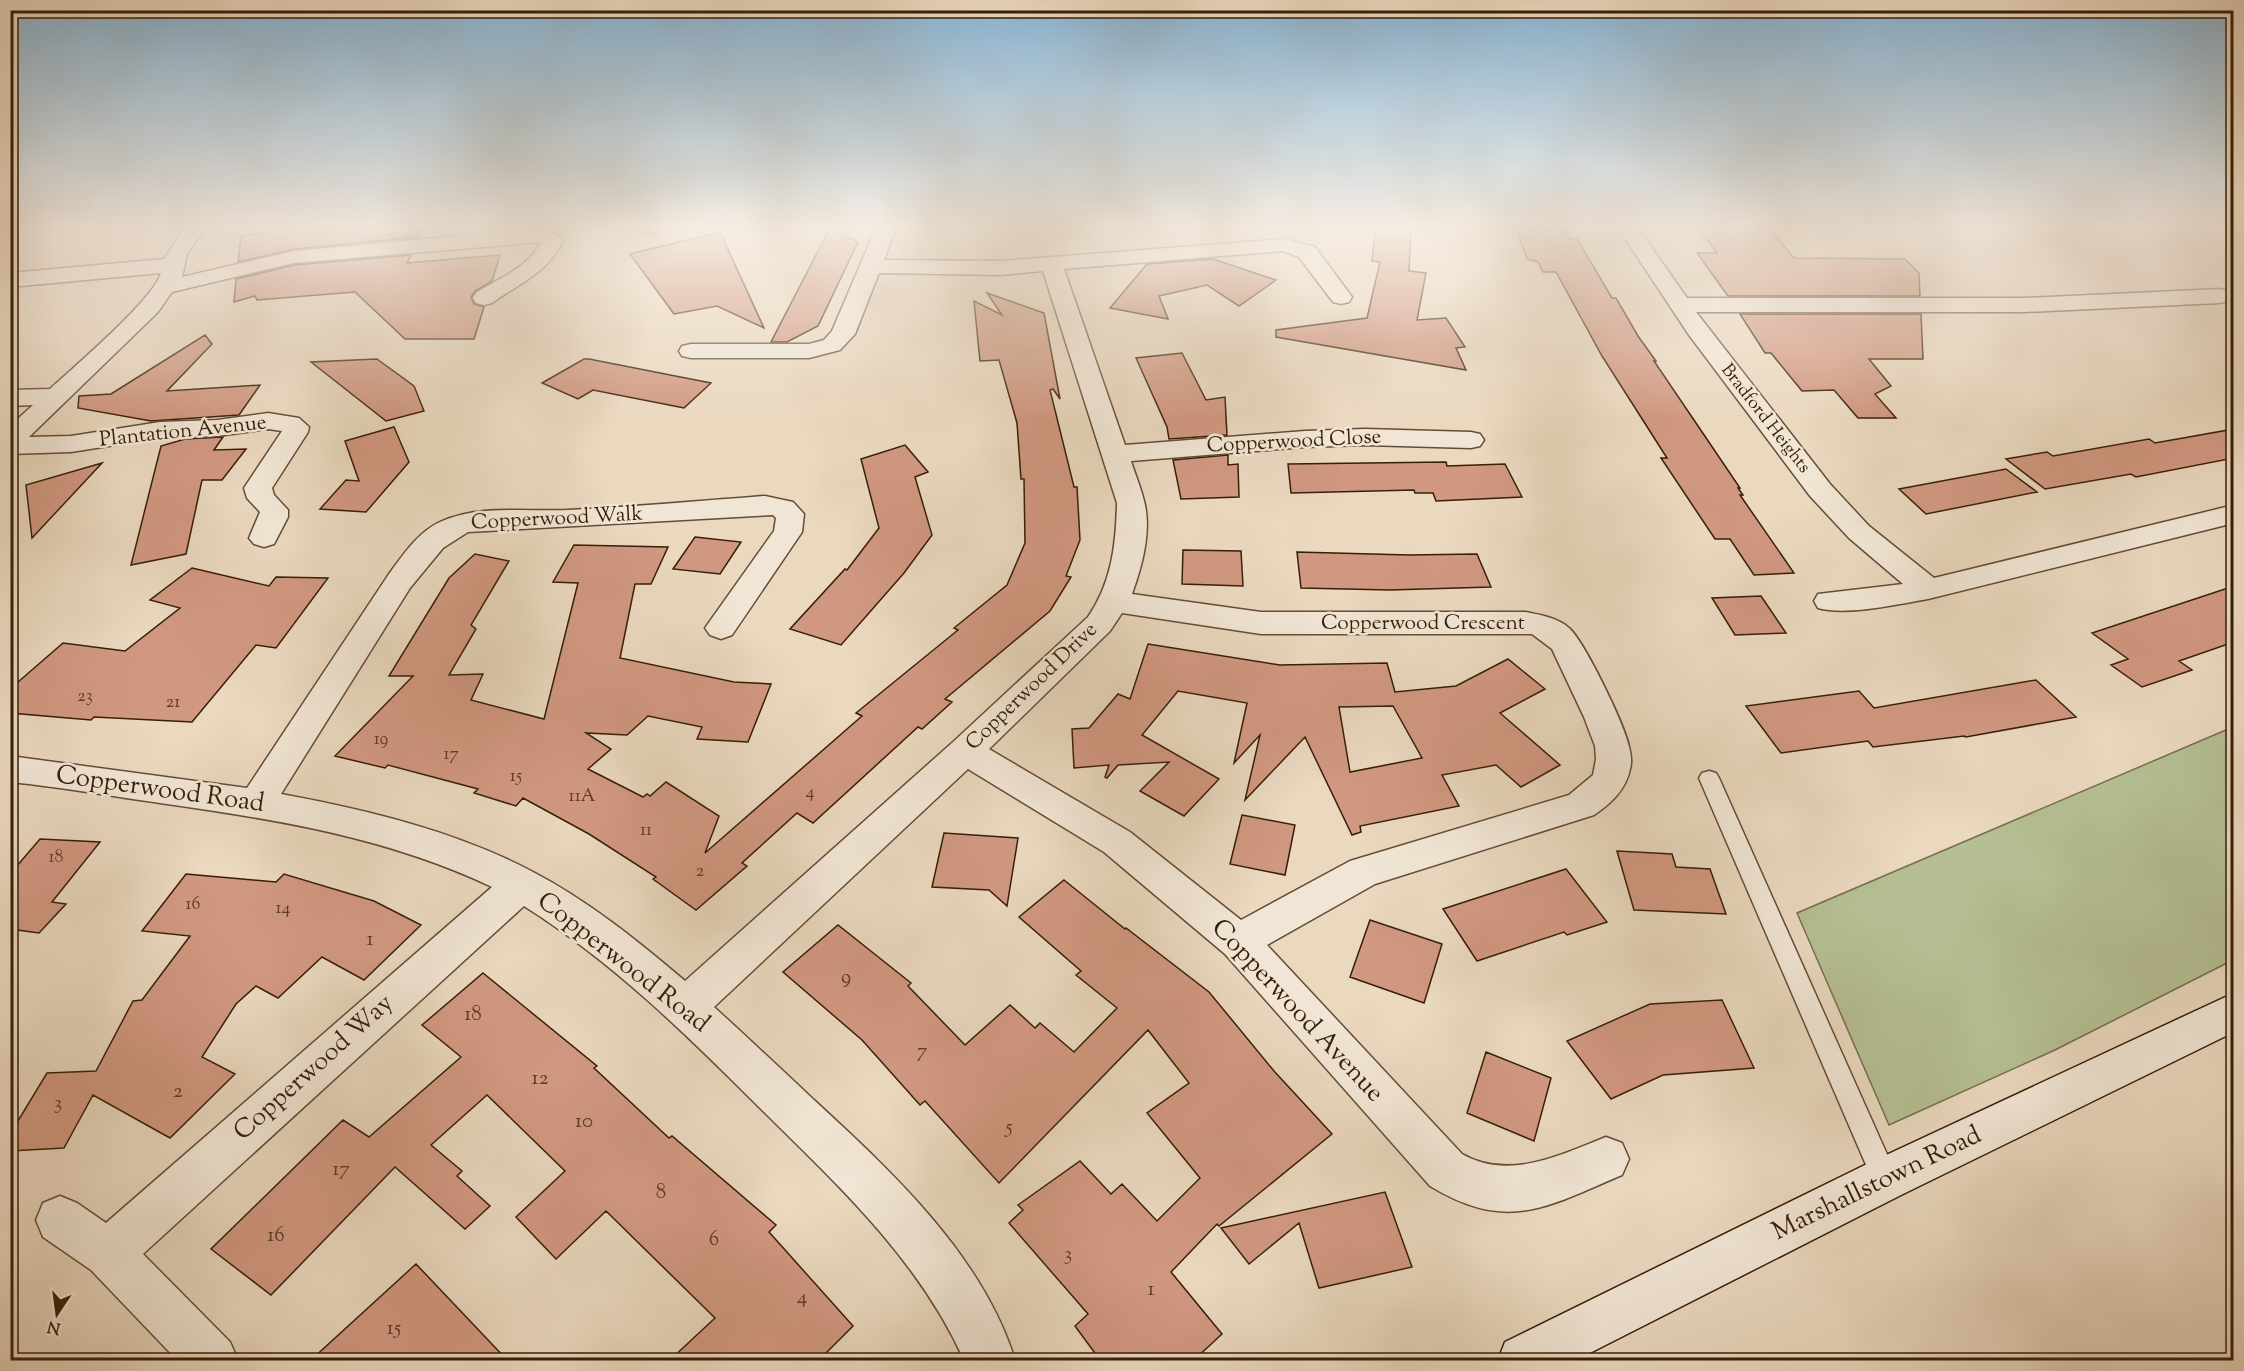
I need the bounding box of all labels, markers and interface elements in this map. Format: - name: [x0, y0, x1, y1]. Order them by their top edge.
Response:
- street label: Bradford Heights: [1714, 359, 1816, 479]
- street label: Plantation Avenue: [98, 408, 268, 456]
- street label: Copperwood Close: [1206, 422, 1382, 462]
- street label: Copperwood Walk: [470, 499, 644, 538]
- street label: Copperwood Crescent: [1321, 609, 1525, 639]
- street label: Copperwood Drive: [959, 616, 1105, 758]
- house number: 23: [77, 684, 93, 710]
- house number: 21: [166, 690, 180, 716]
- house number: 19: [374, 727, 389, 753]
- house number: 17: [443, 742, 459, 768]
- street label: Copperwood Road: [53, 757, 267, 823]
- house number: 15: [510, 764, 522, 790]
- house number: 4: [805, 780, 815, 806]
- house number: 11A: [569, 784, 596, 810]
- house number: 11: [640, 818, 652, 844]
- house number: 18: [48, 845, 64, 871]
- house number: 2: [696, 859, 705, 885]
- street label: Copperwood Road: [529, 884, 718, 1043]
- house number: 16: [185, 892, 201, 918]
- house number: 14: [275, 896, 291, 922]
- street label: Copperwood Avenue: [1202, 911, 1392, 1111]
- house number: 1: [366, 925, 374, 955]
- house number: 9: [841, 963, 851, 993]
- street label: Copperwood Way: [226, 986, 402, 1150]
- house number: 18: [464, 1000, 482, 1030]
- house number: 7: [917, 1037, 928, 1067]
- house number: 12: [532, 1064, 549, 1094]
- house number: 2: [173, 1077, 183, 1107]
- house number: 3: [54, 1089, 62, 1119]
- house number: 10: [575, 1107, 593, 1137]
- house number: 5: [1004, 1113, 1013, 1143]
- street label: Marshallstown Road: [1766, 1117, 1988, 1251]
- house number: 17: [332, 1155, 350, 1185]
- house number: 8: [656, 1178, 666, 1208]
- house number: 16: [267, 1221, 285, 1251]
- house number: 6: [709, 1225, 719, 1255]
- house number: 3: [1064, 1240, 1072, 1270]
- house number: 1: [1147, 1275, 1155, 1305]
- house number: 4: [797, 1283, 807, 1313]
- north arrow: [27, 1284, 87, 1344]
- text: N: [45, 1313, 63, 1339]
- house number: 15: [387, 1314, 401, 1344]

